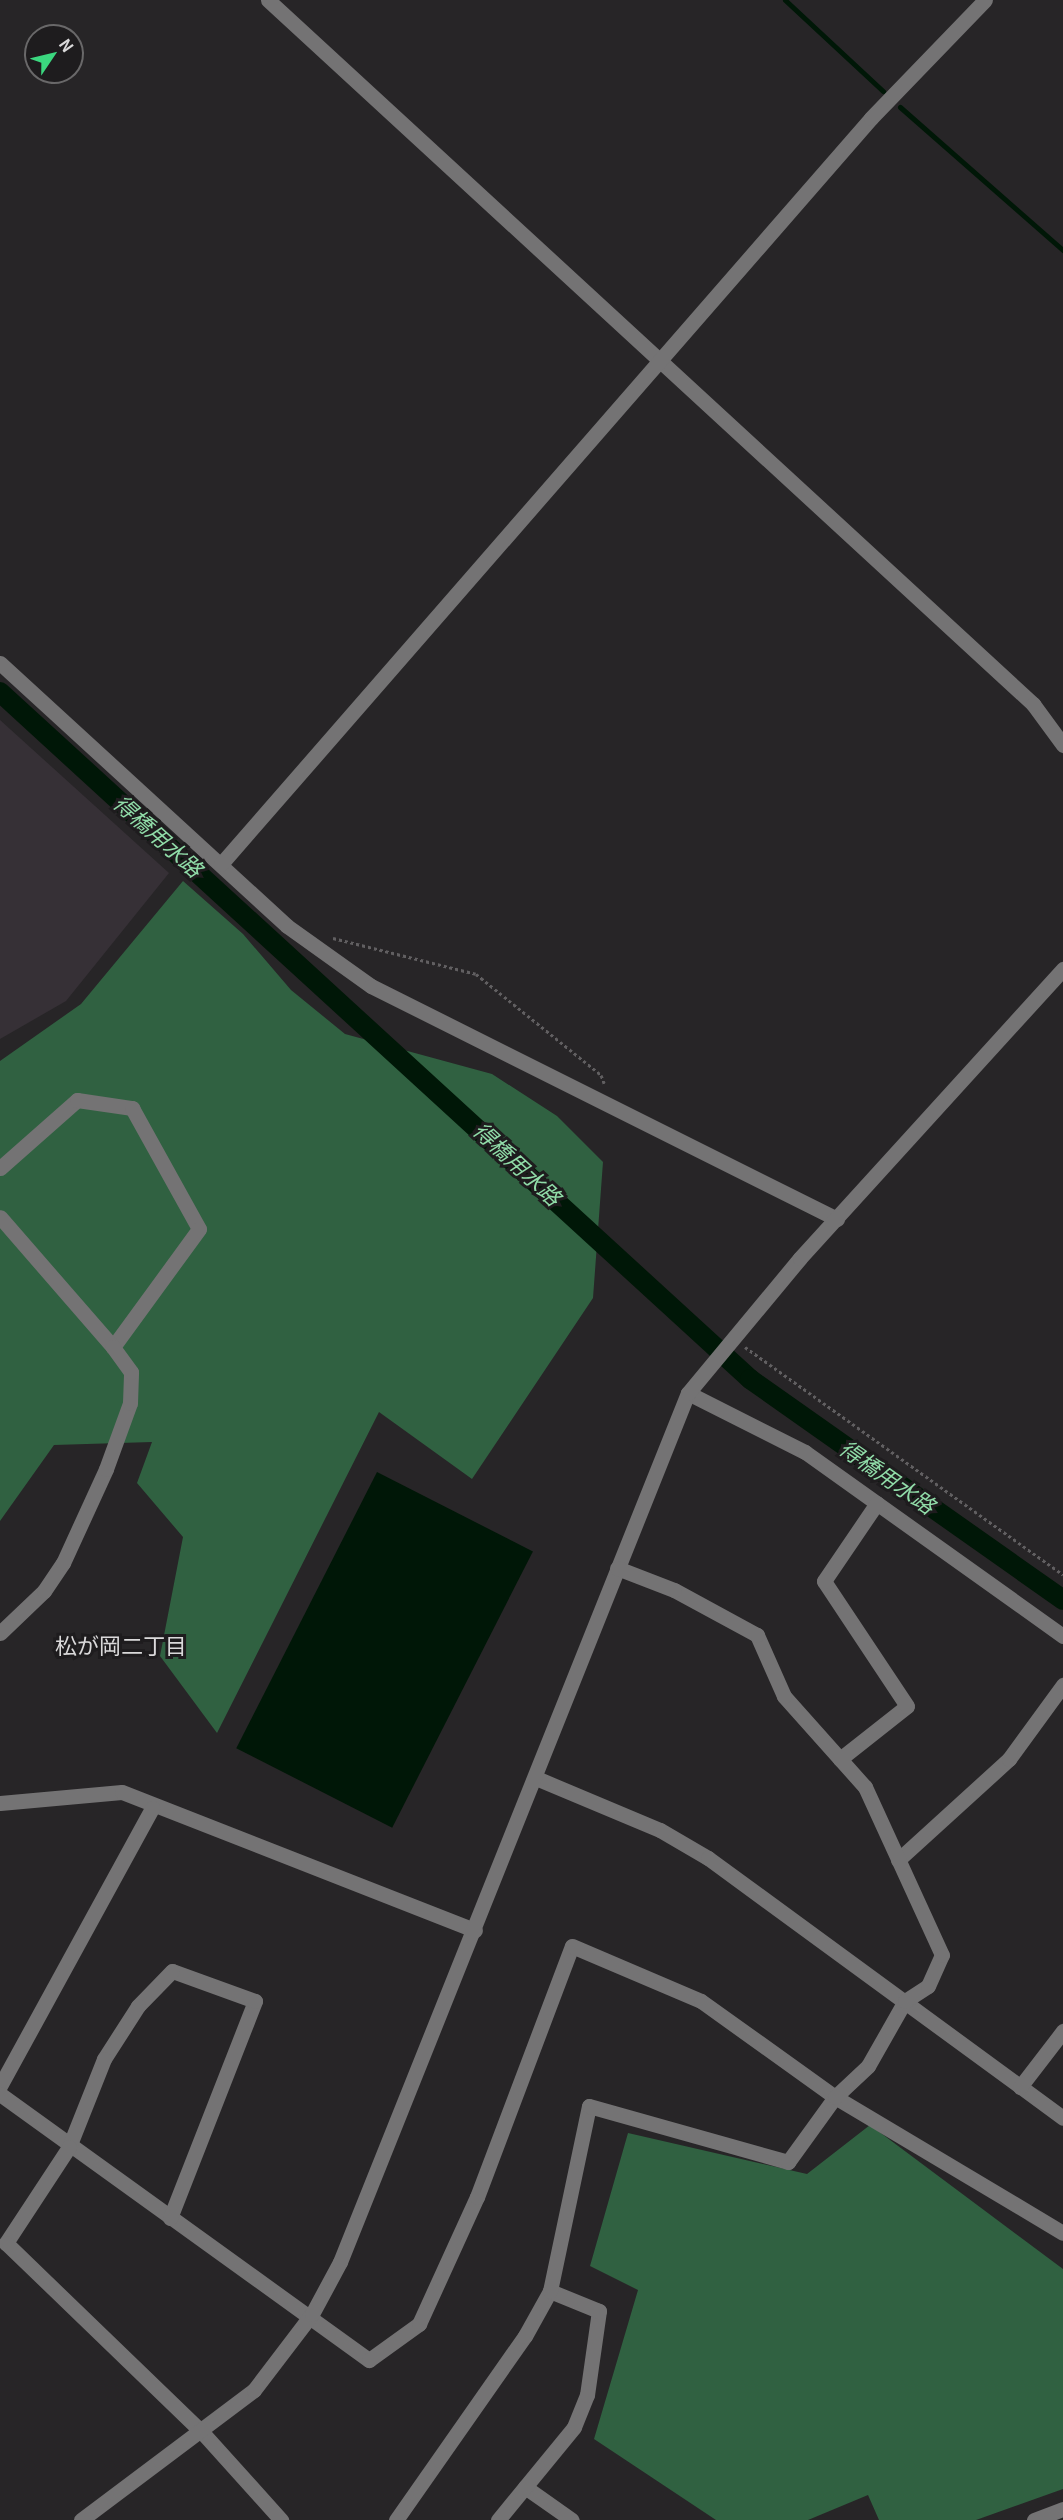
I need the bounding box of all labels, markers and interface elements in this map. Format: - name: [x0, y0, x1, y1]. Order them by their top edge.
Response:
- north arrow: [24, 24, 84, 84]
- text: N: [54, 33, 80, 57]
- water label: 得橋用水路: [109, 788, 209, 882]
- water label: 得橋用水路: [469, 1116, 567, 1210]
- water label: 得橋用水路: [835, 1434, 941, 1518]
- district label: 松が岡二丁目: [55, 1632, 187, 1658]

